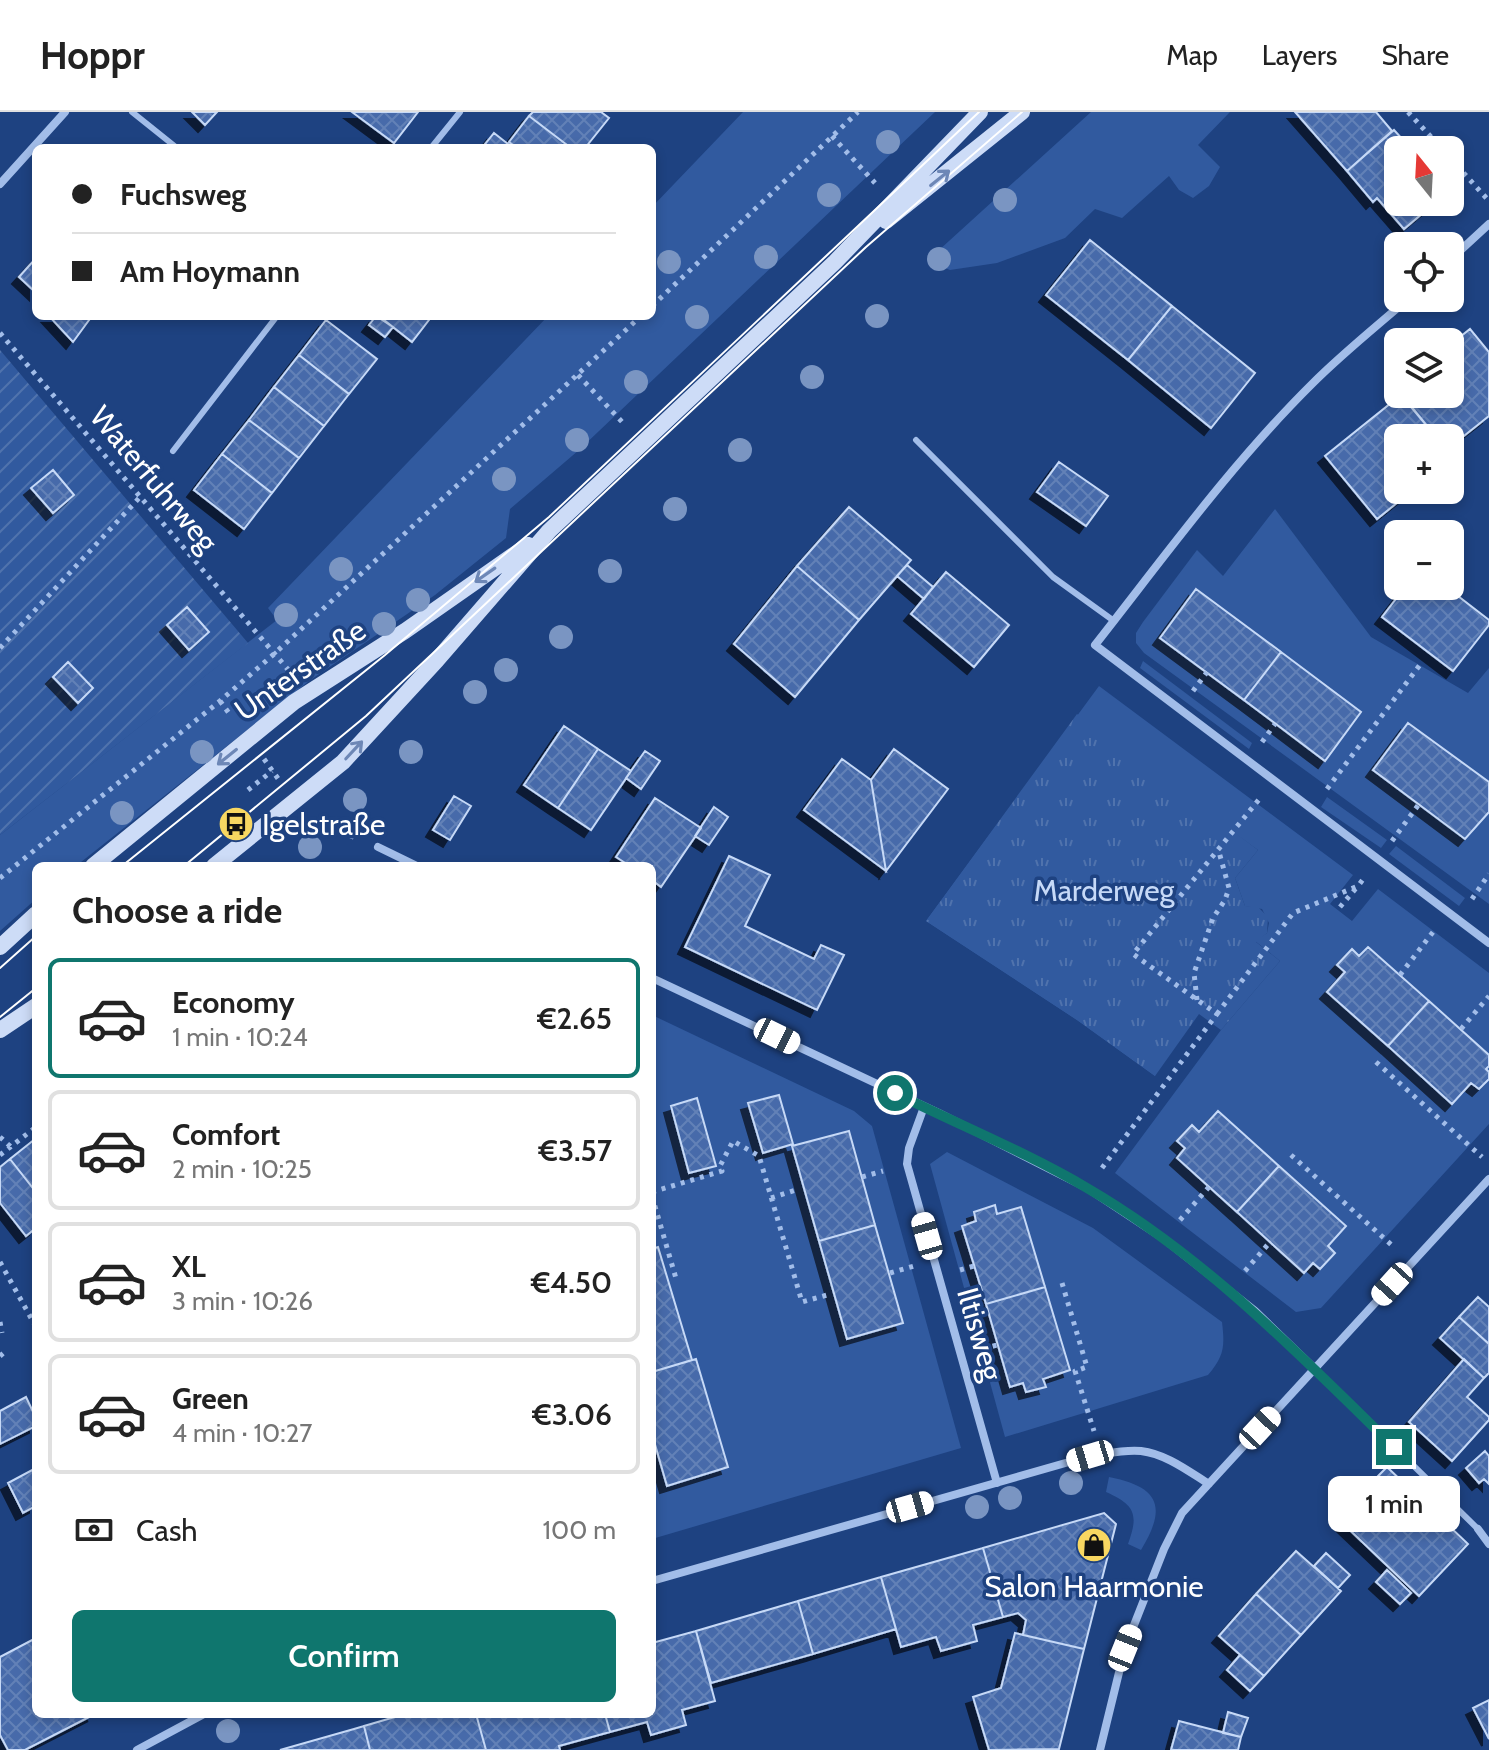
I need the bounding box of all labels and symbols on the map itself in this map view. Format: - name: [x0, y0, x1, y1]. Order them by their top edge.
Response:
- north arrow: [1384, 136, 1464, 216]
- one-way arrow: [929, 169, 950, 187]
- street label: Waterfuhrweg: [82, 398, 227, 560]
- one-way arrow: [474, 567, 496, 583]
- street label: Unterstraße: [227, 611, 373, 729]
- one-way arrow: [345, 740, 364, 760]
- one-way arrow: [217, 748, 238, 766]
- bus stop icon: Igelstraße: [217, 805, 255, 843]
- place label: Igelstraße: [262, 806, 385, 843]
- park label: Marderweg: [1033, 872, 1176, 909]
- car: [750, 1015, 804, 1057]
- route start: [877, 1075, 913, 1111]
- car: [909, 1210, 945, 1262]
- car: [1367, 1258, 1417, 1310]
- street label: Iltisweg: [949, 1283, 1011, 1386]
- car: [1235, 1402, 1285, 1454]
- route end: [1376, 1429, 1412, 1465]
- car: [1064, 1438, 1116, 1474]
- callout: 1 min: [1328, 1475, 1460, 1531]
- car: [884, 1489, 936, 1525]
- shop icon: Salon Haarmonie: [1075, 1526, 1113, 1564]
- place label: Salon Haarmonie: [984, 1568, 1204, 1605]
- car: [1105, 1621, 1145, 1675]

